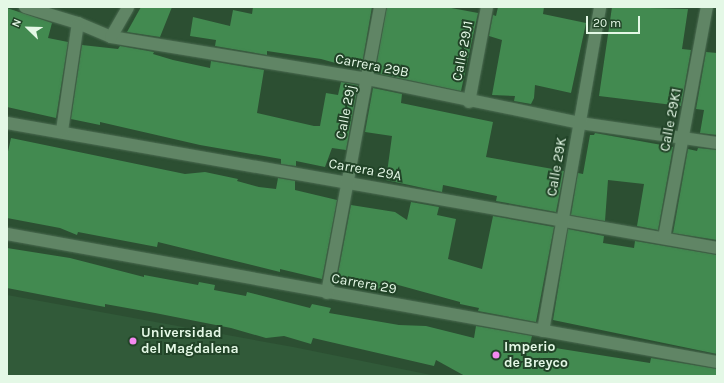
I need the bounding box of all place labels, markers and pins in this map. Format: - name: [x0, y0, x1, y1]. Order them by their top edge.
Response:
- place label: Universidad del Magdalena: [141, 325, 239, 358]
- marker: Universidad del Magdalena: [128, 336, 138, 346]
- place label: Imperio de Breyco: [504, 339, 568, 372]
- marker: Imperio de Breyco: [491, 350, 501, 360]

